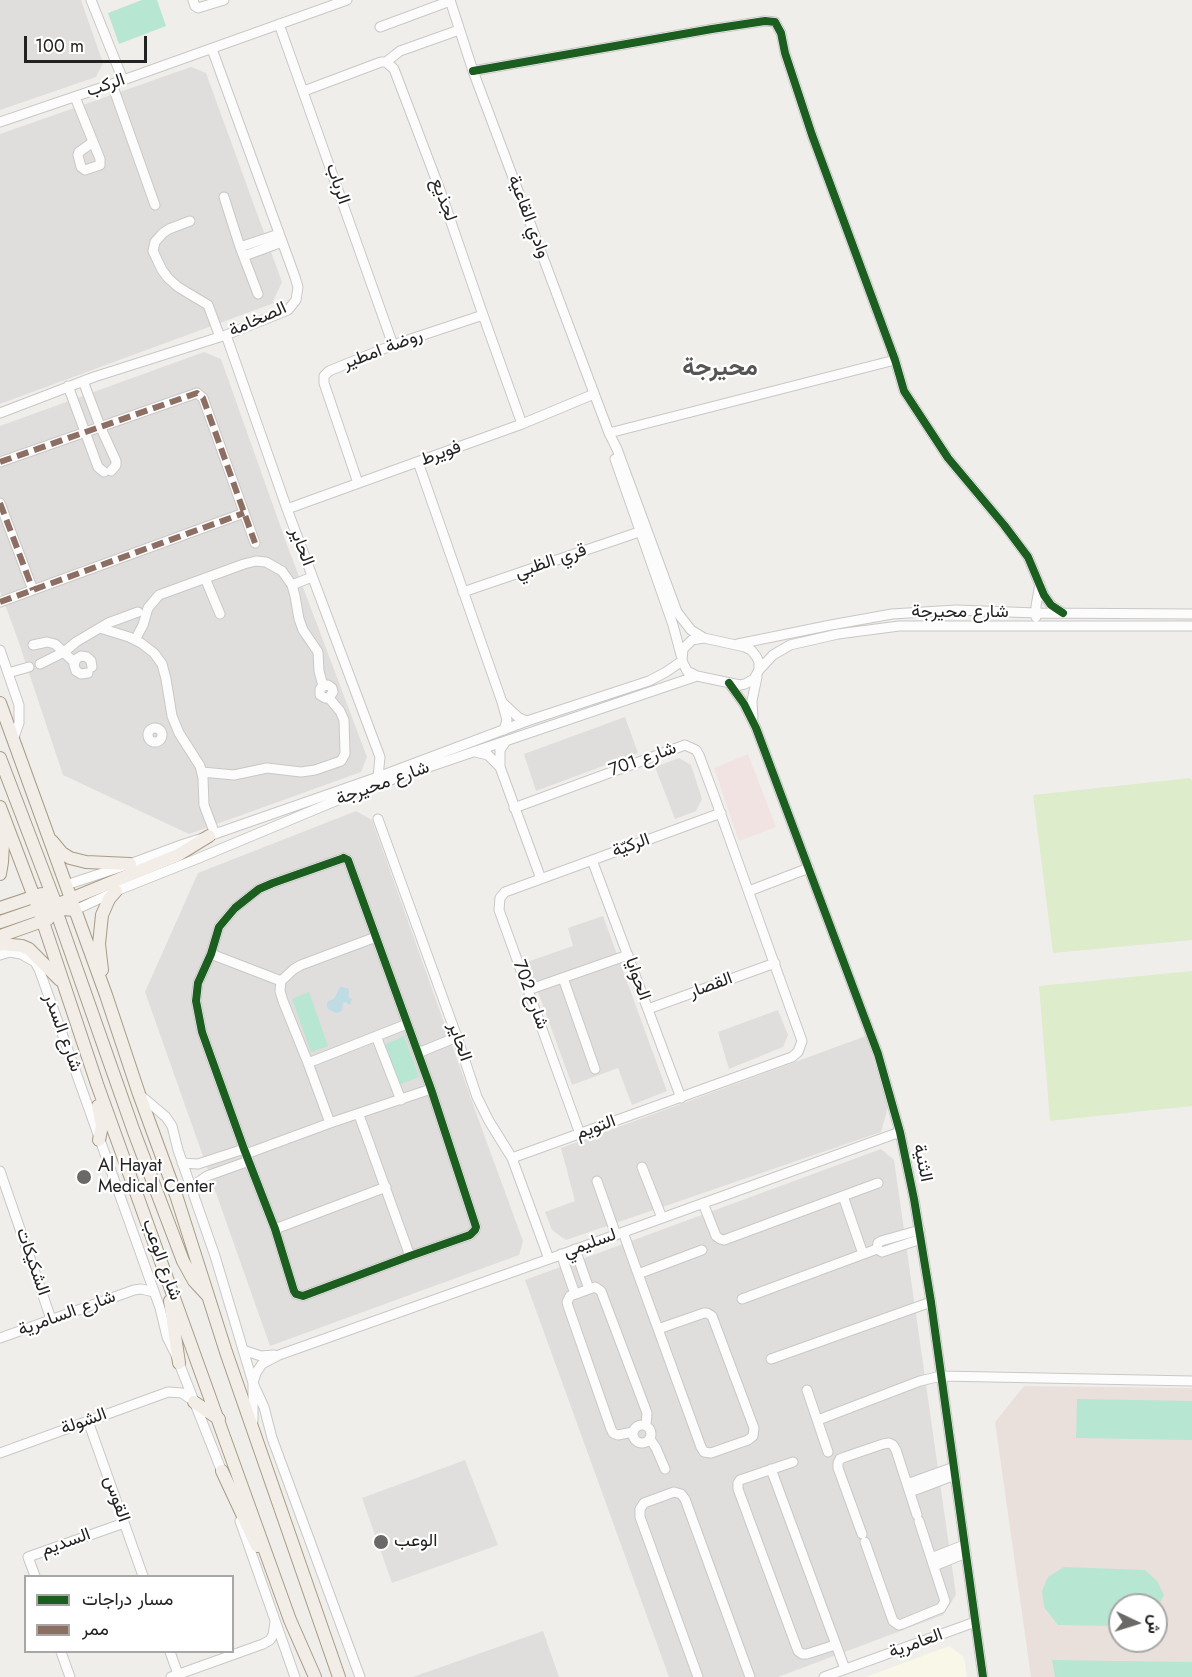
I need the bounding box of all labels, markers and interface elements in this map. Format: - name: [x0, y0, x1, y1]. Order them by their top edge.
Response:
- scale bar: [27, 24, 150, 62]
- text: 100 m: [35, 33, 84, 59]
- street label: الركب: [84, 69, 128, 103]
- street label: الرباب: [320, 161, 354, 207]
- street label: وادي القاعية: [502, 172, 554, 262]
- street label: لجذيع: [425, 175, 461, 225]
- street label: الصخامة: [226, 298, 290, 342]
- street label: روضة امطير: [340, 325, 426, 375]
- district label: محيرجة: [682, 355, 758, 383]
- street label: فويرط: [418, 437, 464, 471]
- street label: الحاير: [284, 525, 318, 569]
- street label: قري الظبي: [512, 540, 590, 584]
- street label: شارع محيرجة: [911, 602, 1009, 624]
- street label: شارع 701: [606, 738, 680, 782]
- street label: شارع محيرجة: [333, 757, 433, 811]
- street label: الركيّة: [609, 829, 653, 863]
- street label: الحوايا: [619, 955, 655, 1003]
- street label: شارع 702: [508, 957, 552, 1033]
- street label: القصار: [686, 968, 736, 1004]
- street label: شارع السدر: [38, 991, 86, 1075]
- street label: الحاير: [442, 1020, 476, 1064]
- street label: التويم: [573, 1111, 619, 1145]
- street label: الثنية: [907, 1142, 937, 1184]
- place label: Al Hayat Medical Center: [98, 1156, 214, 1198]
- marker: Al Hayat Medical Center: [75, 1168, 93, 1186]
- street label: شارع الوعب: [136, 1216, 186, 1304]
- street label: لسليمي: [561, 1224, 619, 1264]
- street label: الشكيكات: [10, 1225, 54, 1299]
- street label: شارع السامرية: [15, 1286, 119, 1342]
- street label: الشولة: [58, 1404, 110, 1440]
- street label: القوس: [98, 1473, 134, 1525]
- street label: السديم: [38, 1524, 94, 1562]
- place label: الوعب: [394, 1531, 437, 1553]
- marker: الوعب: [372, 1533, 390, 1551]
- legend: [24, 1575, 234, 1653]
- text: مسار دراجات: [82, 1586, 173, 1612]
- north arrow: [1108, 1593, 1168, 1653]
- text: ش: [1142, 1614, 1167, 1635]
- text: ممر: [82, 1616, 109, 1642]
- street label: العامرية: [886, 1624, 946, 1664]

